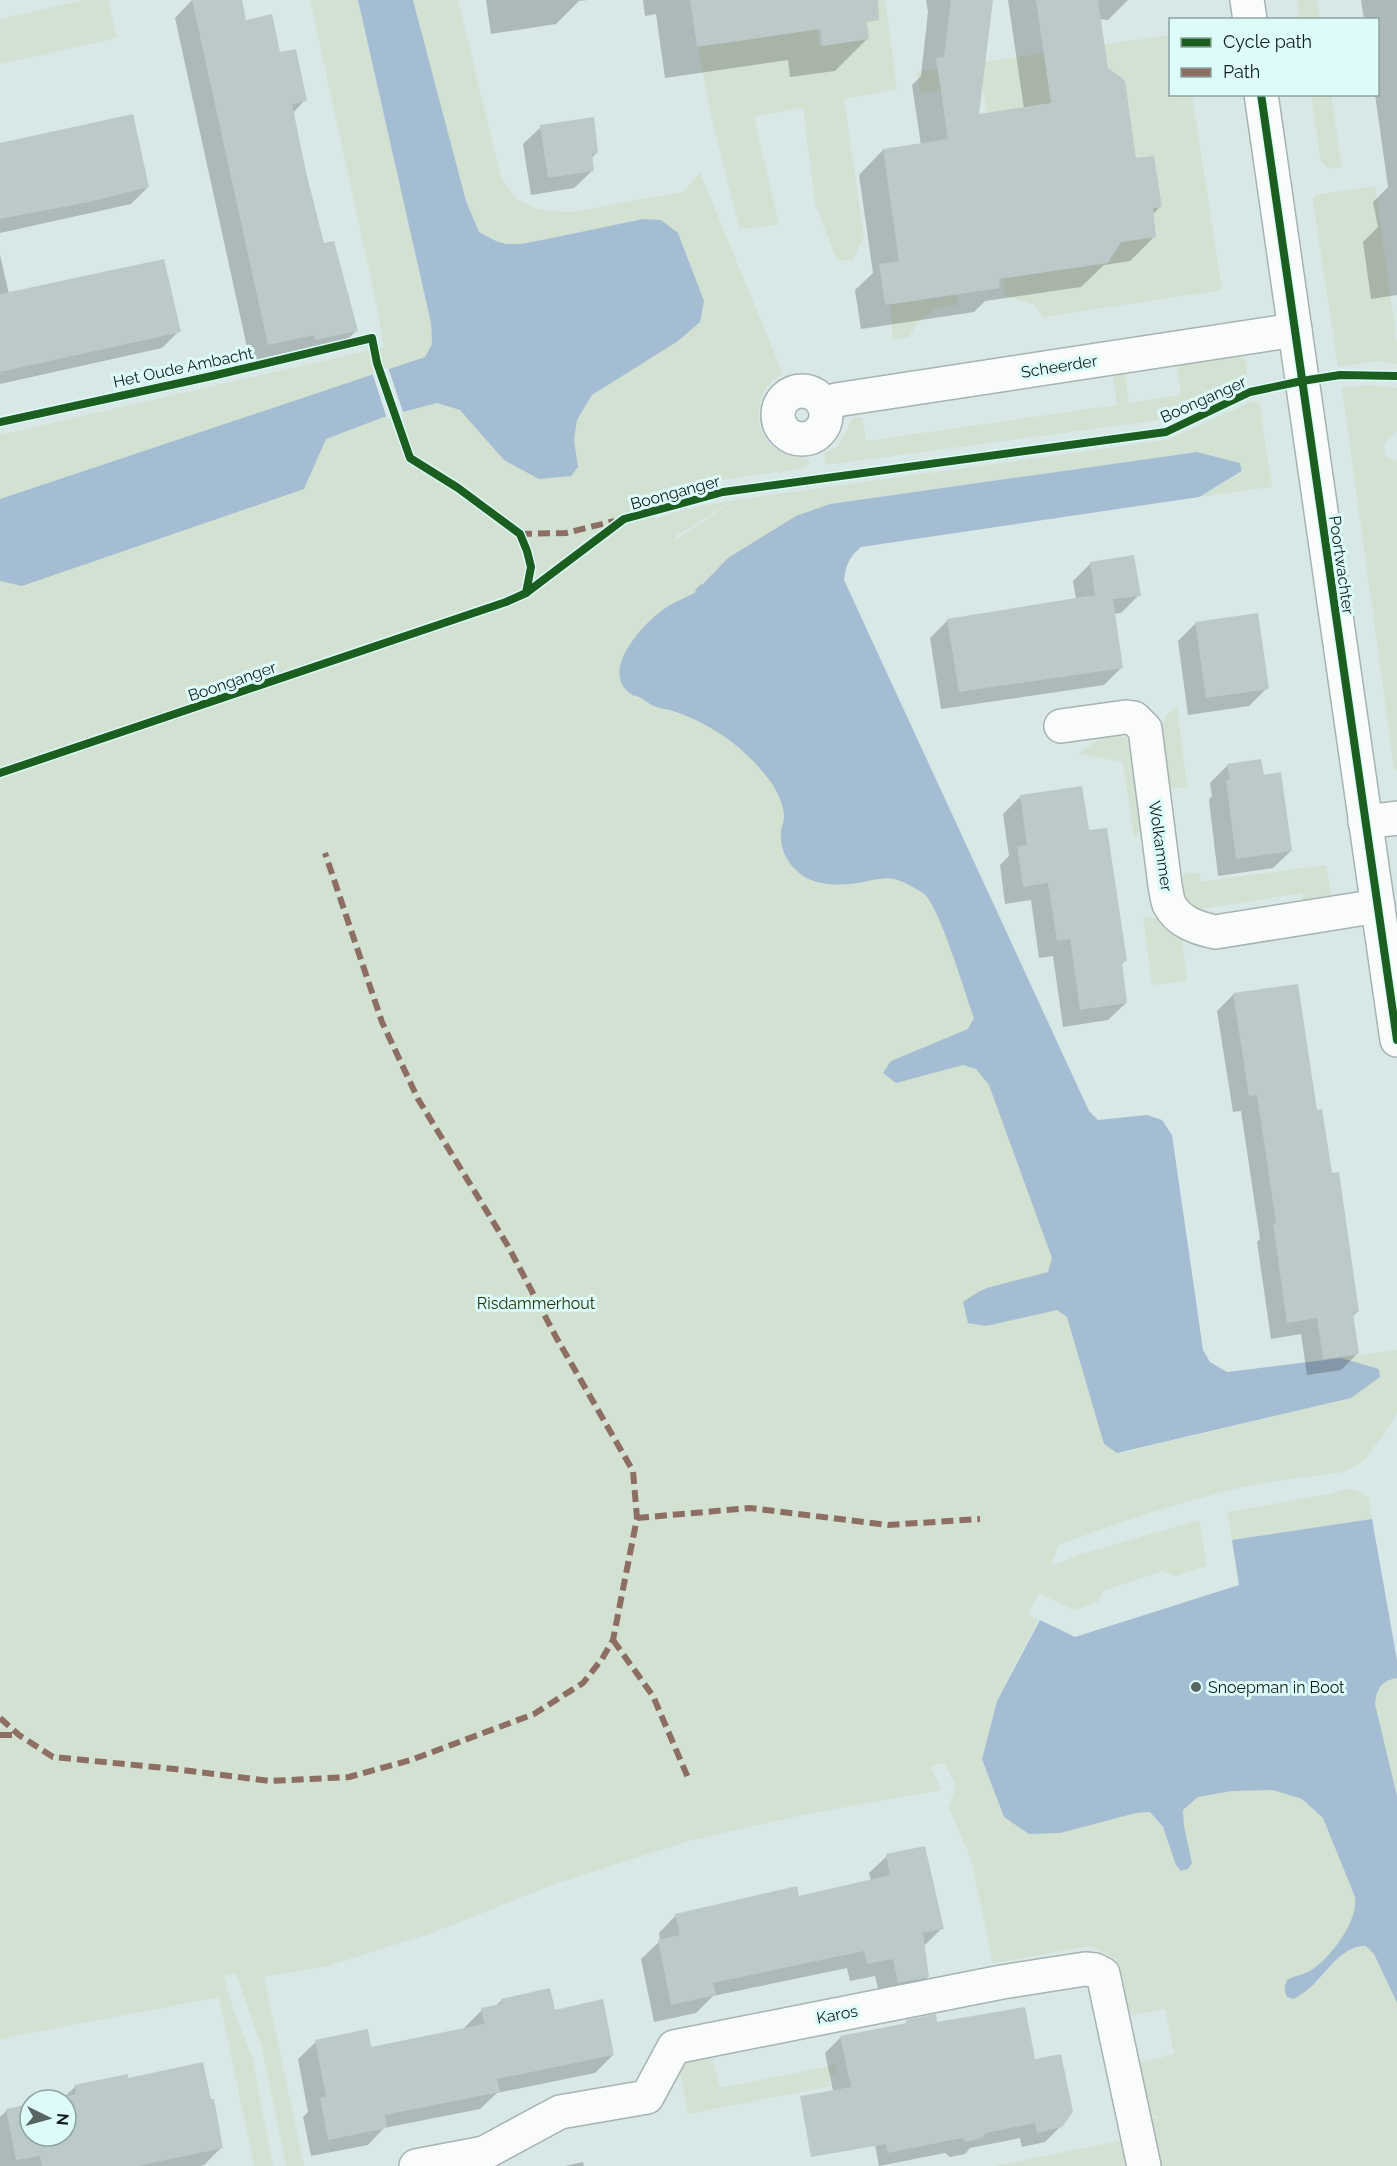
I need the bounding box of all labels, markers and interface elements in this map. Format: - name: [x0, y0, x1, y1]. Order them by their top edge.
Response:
- legend: [1169, 18, 1379, 96]
- text: Cycle path: [1223, 31, 1312, 52]
- text: Path: [1223, 61, 1260, 82]
- street label: Het Oude Ambacht: [111, 343, 255, 392]
- street label: Scheerder: [1020, 351, 1099, 382]
- street label: Boonganger: [1157, 372, 1249, 427]
- street label: Boonganger: [628, 471, 722, 514]
- street label: Poortwachter: [1325, 514, 1358, 616]
- street label: Boonganger: [186, 657, 279, 705]
- street label: Wolkammer: [1145, 800, 1176, 893]
- park label: Risdammerhout: [477, 1294, 596, 1313]
- place label: Snoepman in Boot: [1208, 1678, 1345, 1697]
- marker: Snoepman in Boot: [1189, 1680, 1203, 1694]
- street label: Karos: [815, 2001, 860, 2028]
- north arrow: [18, 2088, 78, 2148]
- text: N: [52, 2112, 72, 2126]

